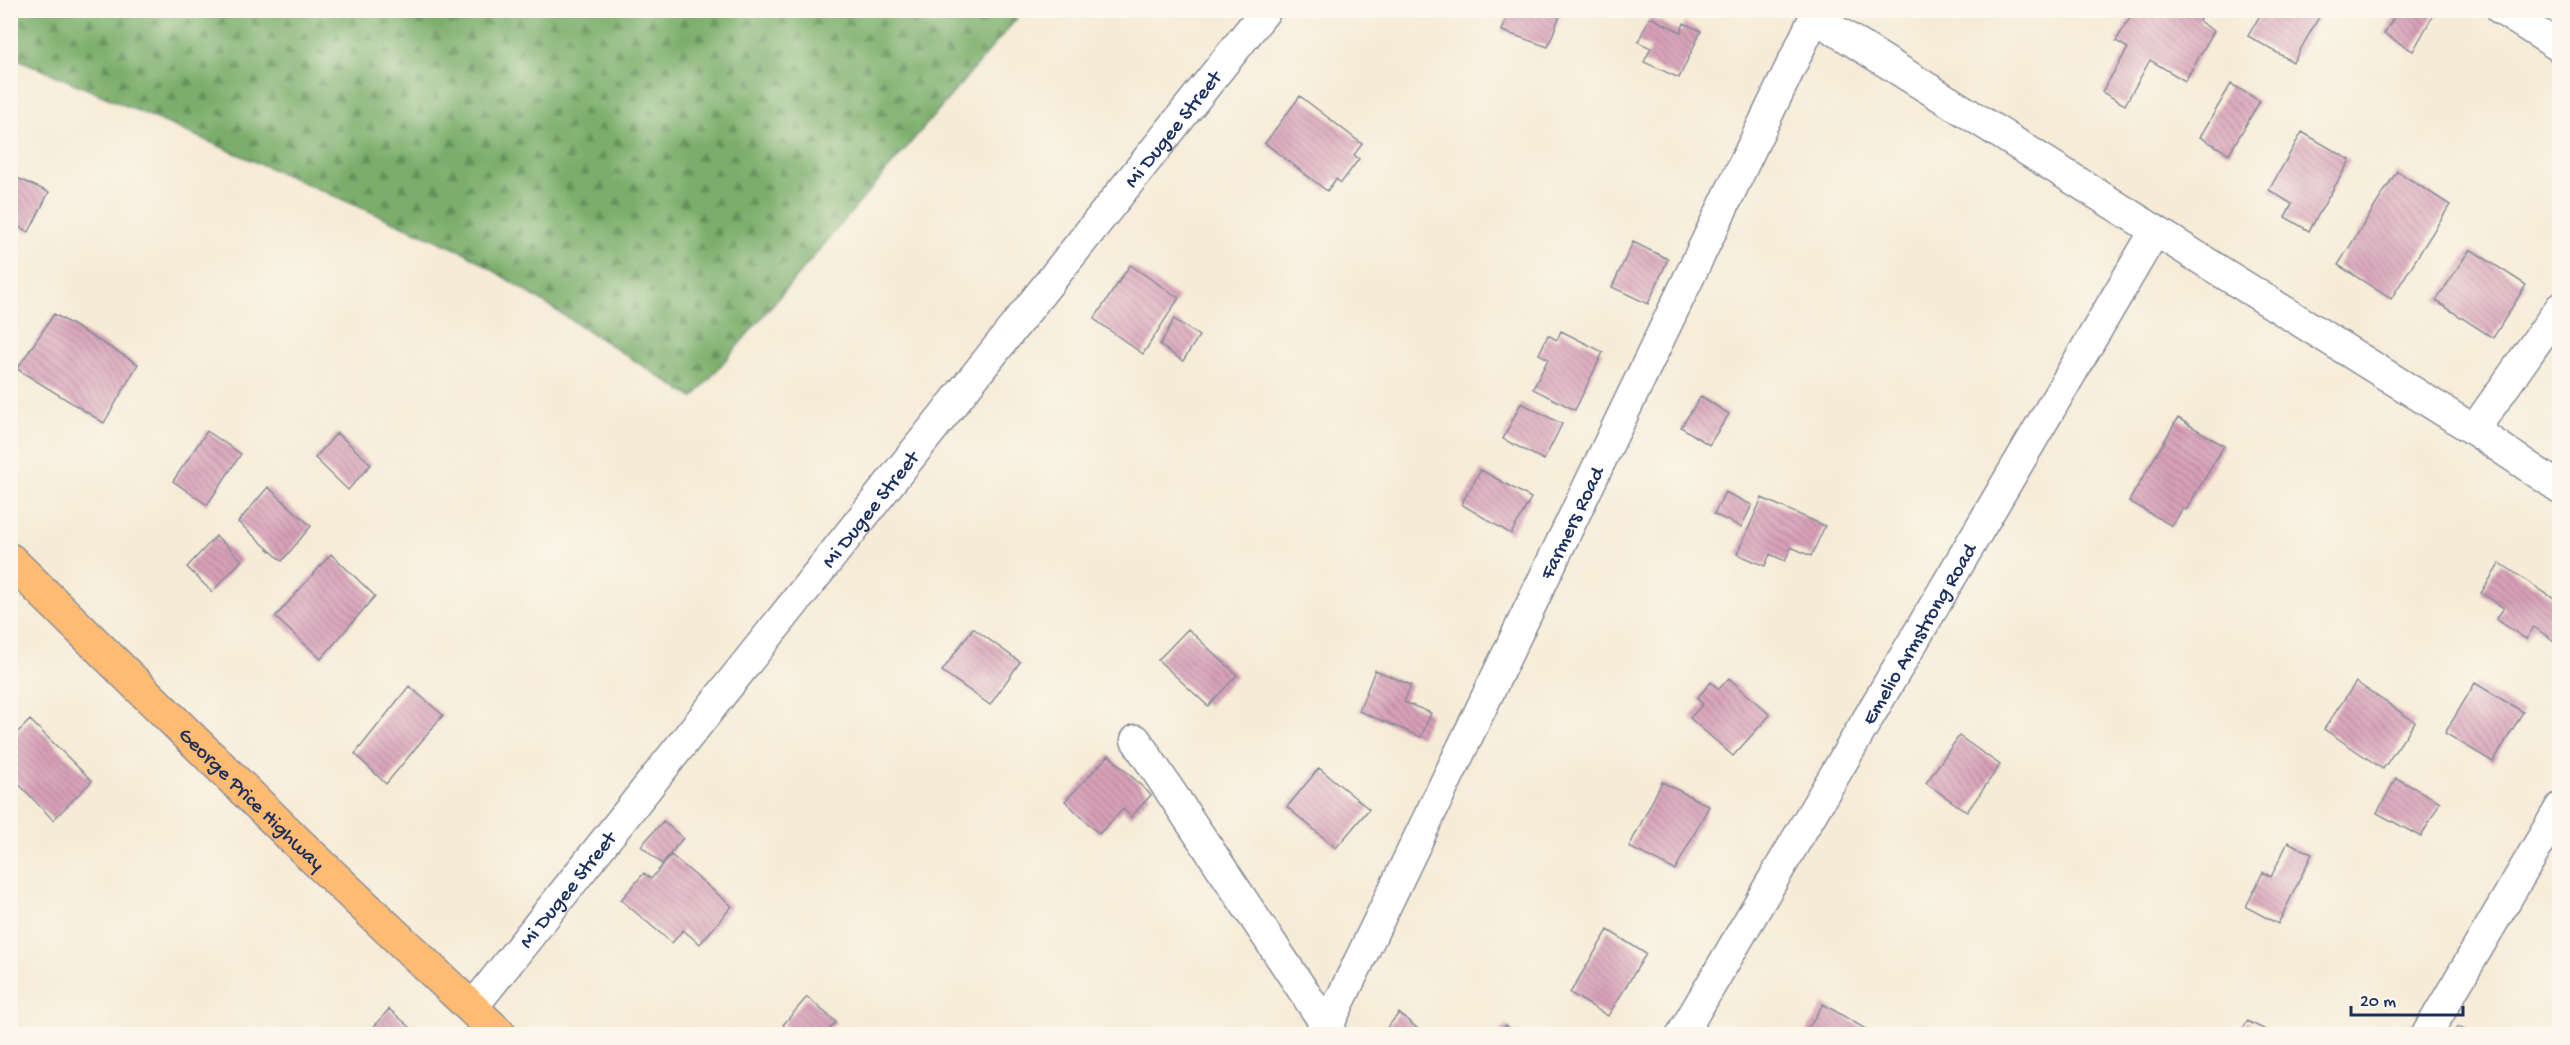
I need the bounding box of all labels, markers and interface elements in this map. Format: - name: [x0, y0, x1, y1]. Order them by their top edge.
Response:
- street label: Mi Dugee Street: [1120, 65, 1230, 194]
- street label: Mi Dugee Street: [818, 446, 928, 574]
- street label: Farmers Road: [1536, 462, 1612, 585]
- street label: Emelio Armstrong Road: [1858, 538, 1985, 730]
- street label: George Price Highway: [172, 724, 329, 878]
- street label: Mi Dugee Street: [515, 826, 625, 955]
- scale bar: [2351, 979, 2464, 1017]
- text: 20 m: [2360, 992, 2396, 1013]

